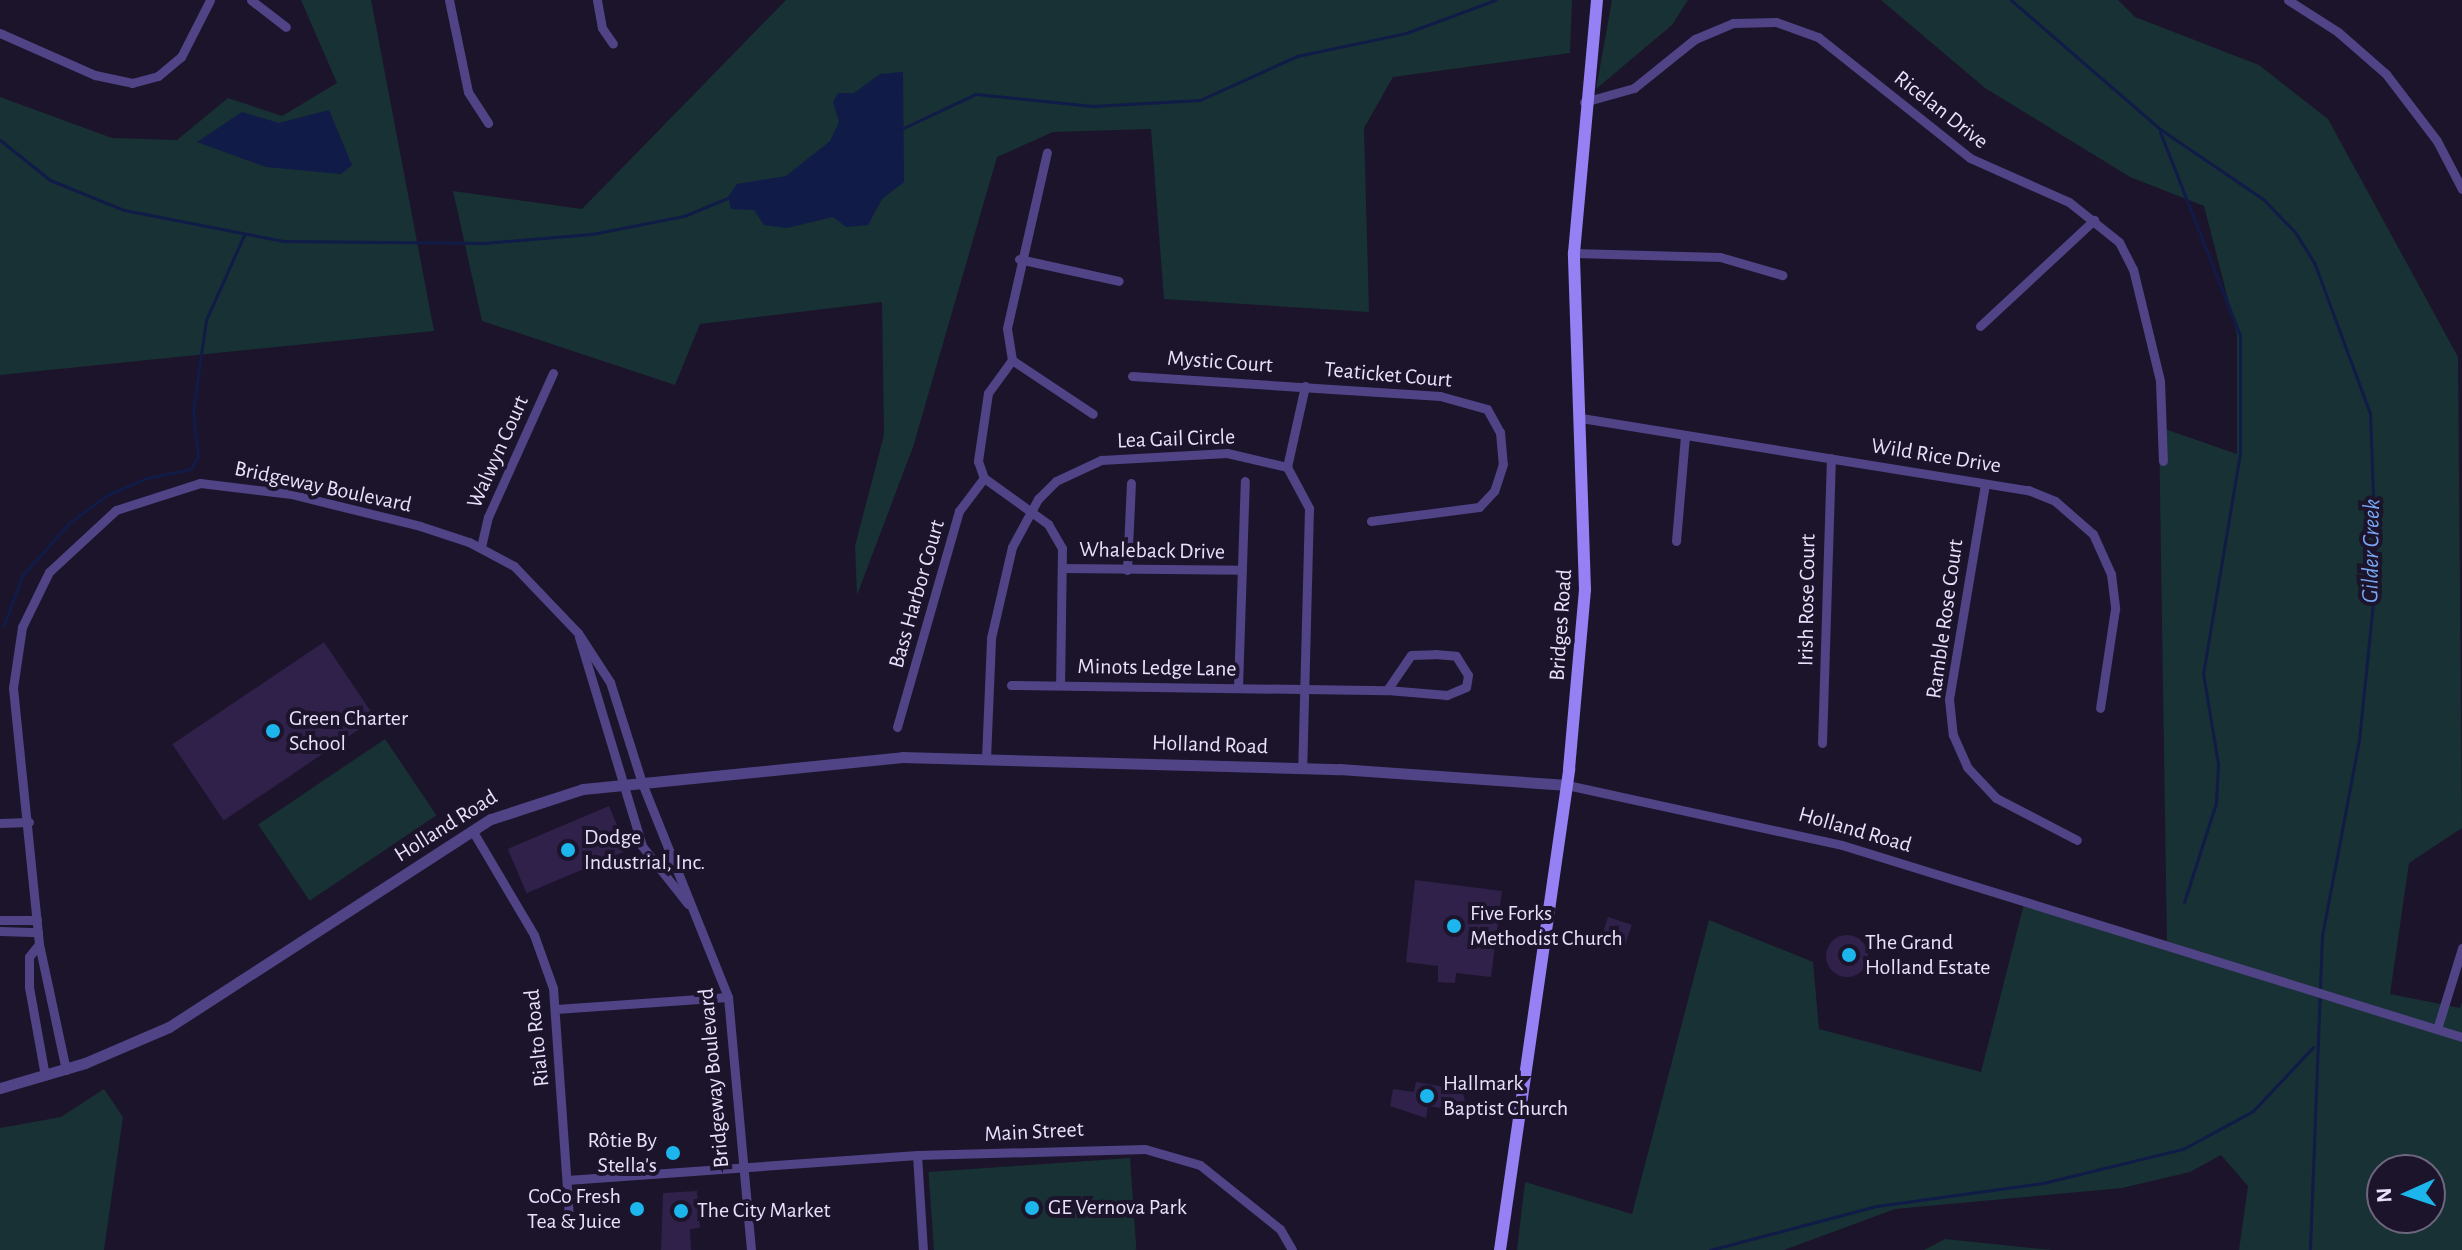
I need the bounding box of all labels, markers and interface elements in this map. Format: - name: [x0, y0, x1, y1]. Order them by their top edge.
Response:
- street label: Ricelan Drive: [1889, 65, 1993, 155]
- street label: Mystic Court: [1166, 345, 1274, 379]
- street label: Teaticket Court: [1323, 356, 1453, 394]
- street label: Walwyn Court: [462, 392, 534, 512]
- street label: Lea Gail Circle: [1116, 424, 1236, 454]
- street label: Wild Rice Drive: [1869, 433, 2003, 479]
- street label: Bridgeway Boulevard: [232, 455, 414, 519]
- water label: Gilder Creek: [2357, 499, 2387, 603]
- street label: Bass Harbor Court: [883, 517, 951, 671]
- street label: Irish Rose Court: [1793, 534, 1821, 666]
- street label: Whaleback Drive: [1079, 537, 1225, 565]
- street label: Ramble Rose Court: [1921, 538, 1969, 700]
- street label: Bridges Road: [1544, 568, 1578, 682]
- street label: Minots Ledge Lane: [1077, 653, 1237, 683]
- place label: Green Charter School: [289, 705, 408, 756]
- marker: Green Charter School: [264, 722, 282, 740]
- street label: Holland Road: [1151, 730, 1269, 760]
- street label: Holland Road: [390, 784, 502, 868]
- street label: Holland Road: [1795, 801, 1915, 859]
- place label: Dodge Industrial, Inc.: [584, 824, 705, 876]
- marker: Dodge Industrial, Inc.: [559, 841, 577, 859]
- place label: Five Forks Methodist Church: [1470, 900, 1623, 952]
- marker: Five Forks Methodist Church: [1445, 917, 1463, 935]
- place label: The Grand Holland Estate: [1865, 929, 1990, 980]
- marker: The Grand Holland Estate: [1840, 946, 1858, 964]
- street label: Bridgeway Boulevard: [693, 987, 735, 1169]
- street label: Rialto Road: [519, 988, 555, 1088]
- place label: Hallmark Baptist Church: [1443, 1070, 1568, 1122]
- marker: Hallmark Baptist Church: [1418, 1087, 1436, 1105]
- street label: Main Street: [984, 1116, 1084, 1148]
- place label: Rôtie By Stella's: [587, 1127, 657, 1178]
- marker: Rôtie By Stella's: [664, 1144, 682, 1162]
- north arrow: [2366, 1154, 2446, 1234]
- place label: CoCo Fresh Tea & Juice: [527, 1183, 621, 1234]
- text: N: [2373, 1187, 2395, 1203]
- place label: GE Vernova Park: [1048, 1195, 1187, 1221]
- place label: The City Market: [697, 1198, 831, 1224]
- marker: GE Vernova Park: [1023, 1199, 1041, 1217]
- marker: CoCo Fresh Tea & Juice: [628, 1200, 646, 1218]
- marker: The City Market: [672, 1202, 690, 1220]

